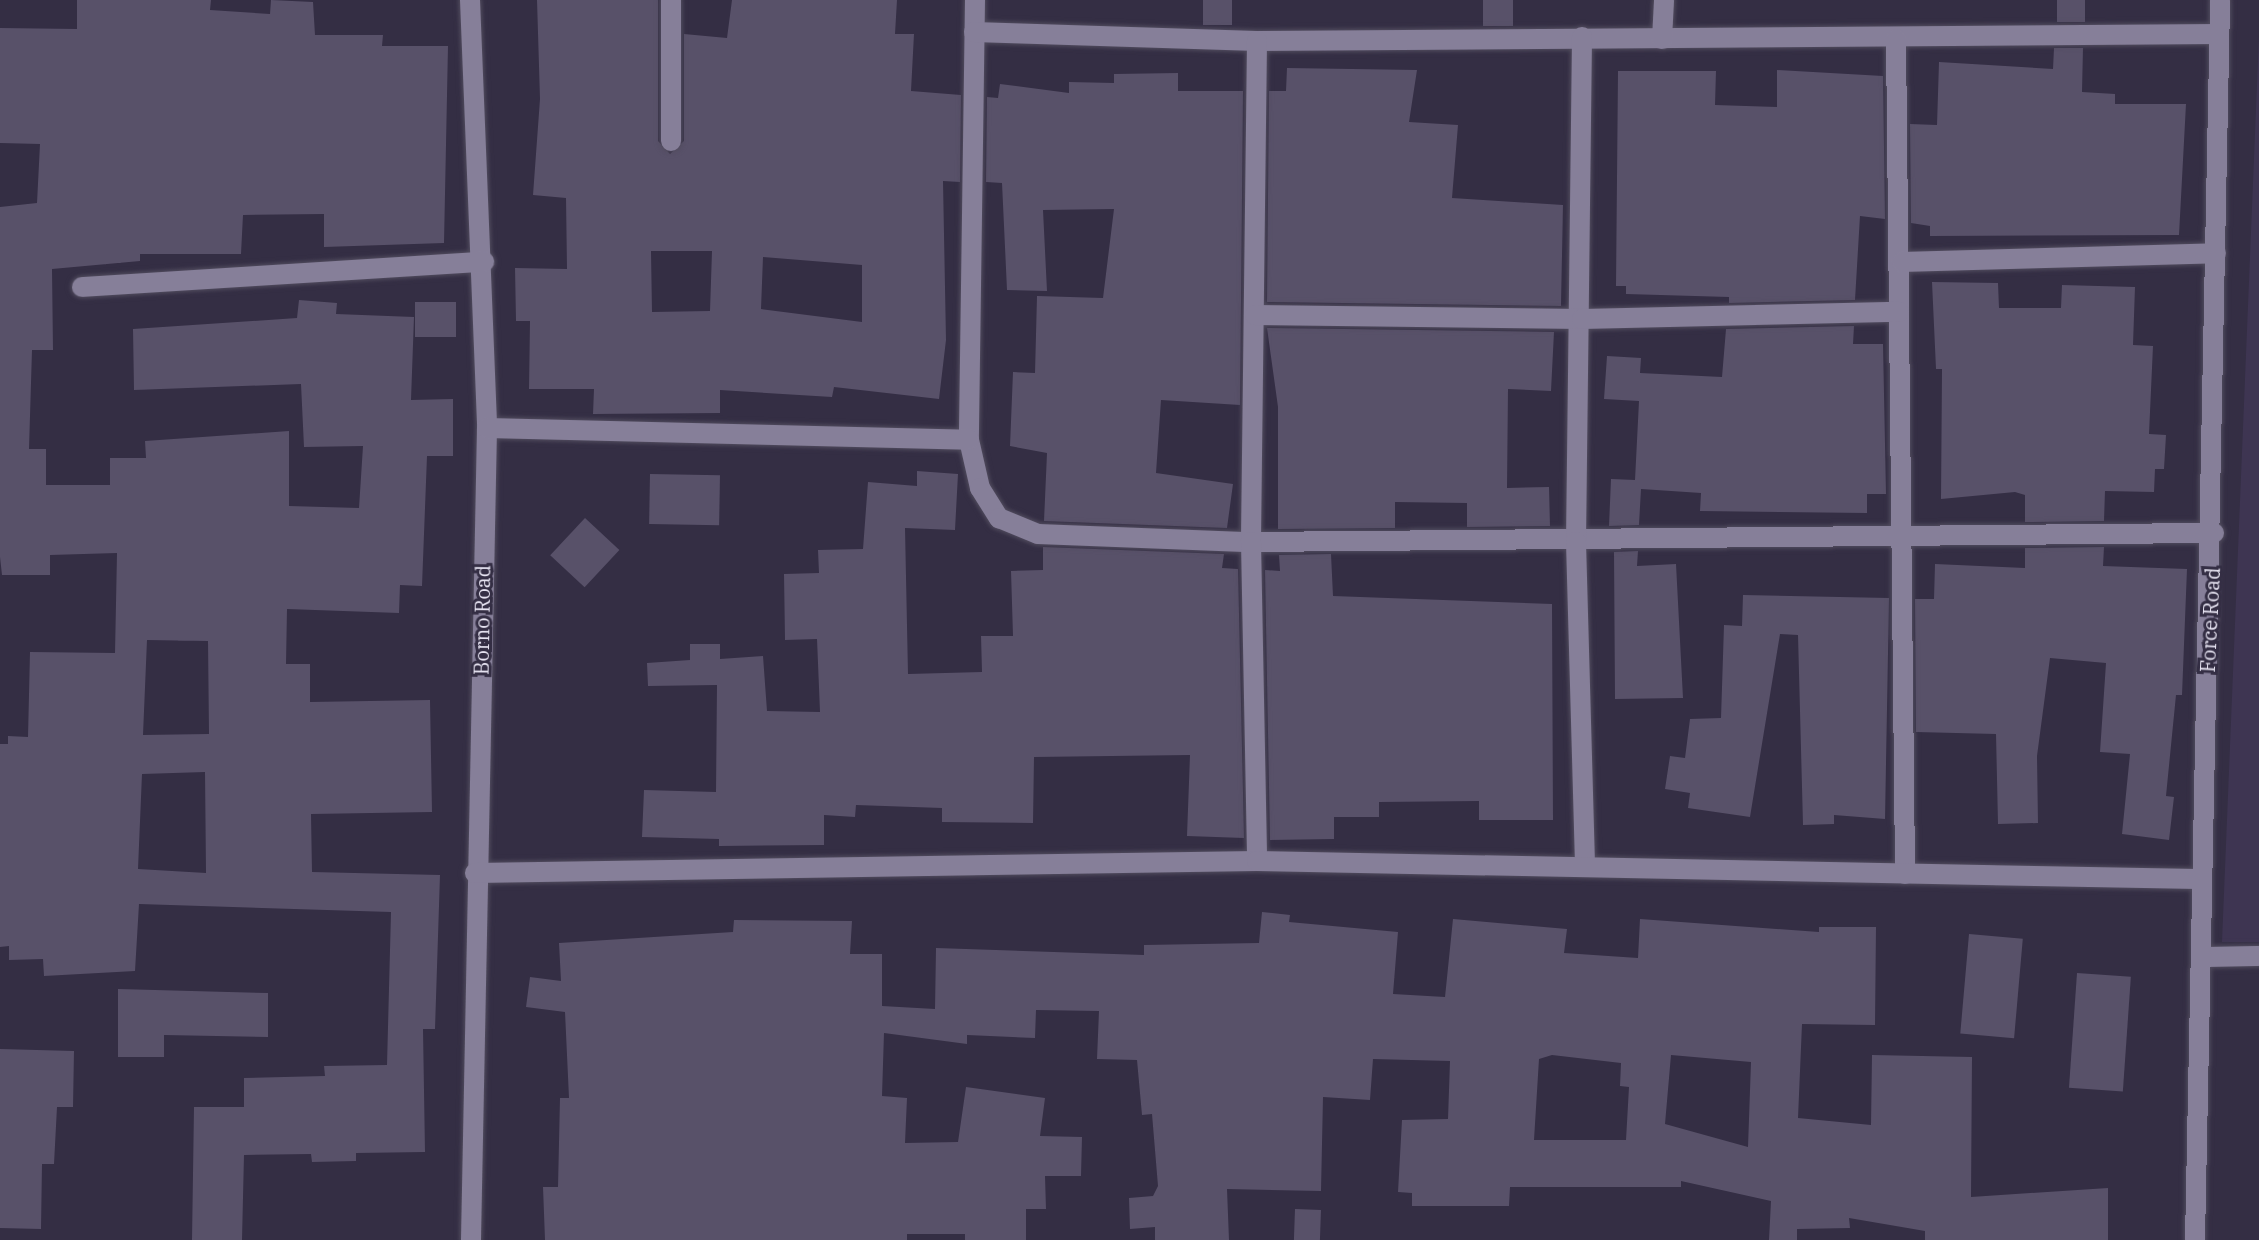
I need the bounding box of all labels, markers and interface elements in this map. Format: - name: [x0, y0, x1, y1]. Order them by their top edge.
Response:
- street label: Borno Road: [469, 565, 495, 675]
- street label: Force Road: [2195, 567, 2225, 673]

